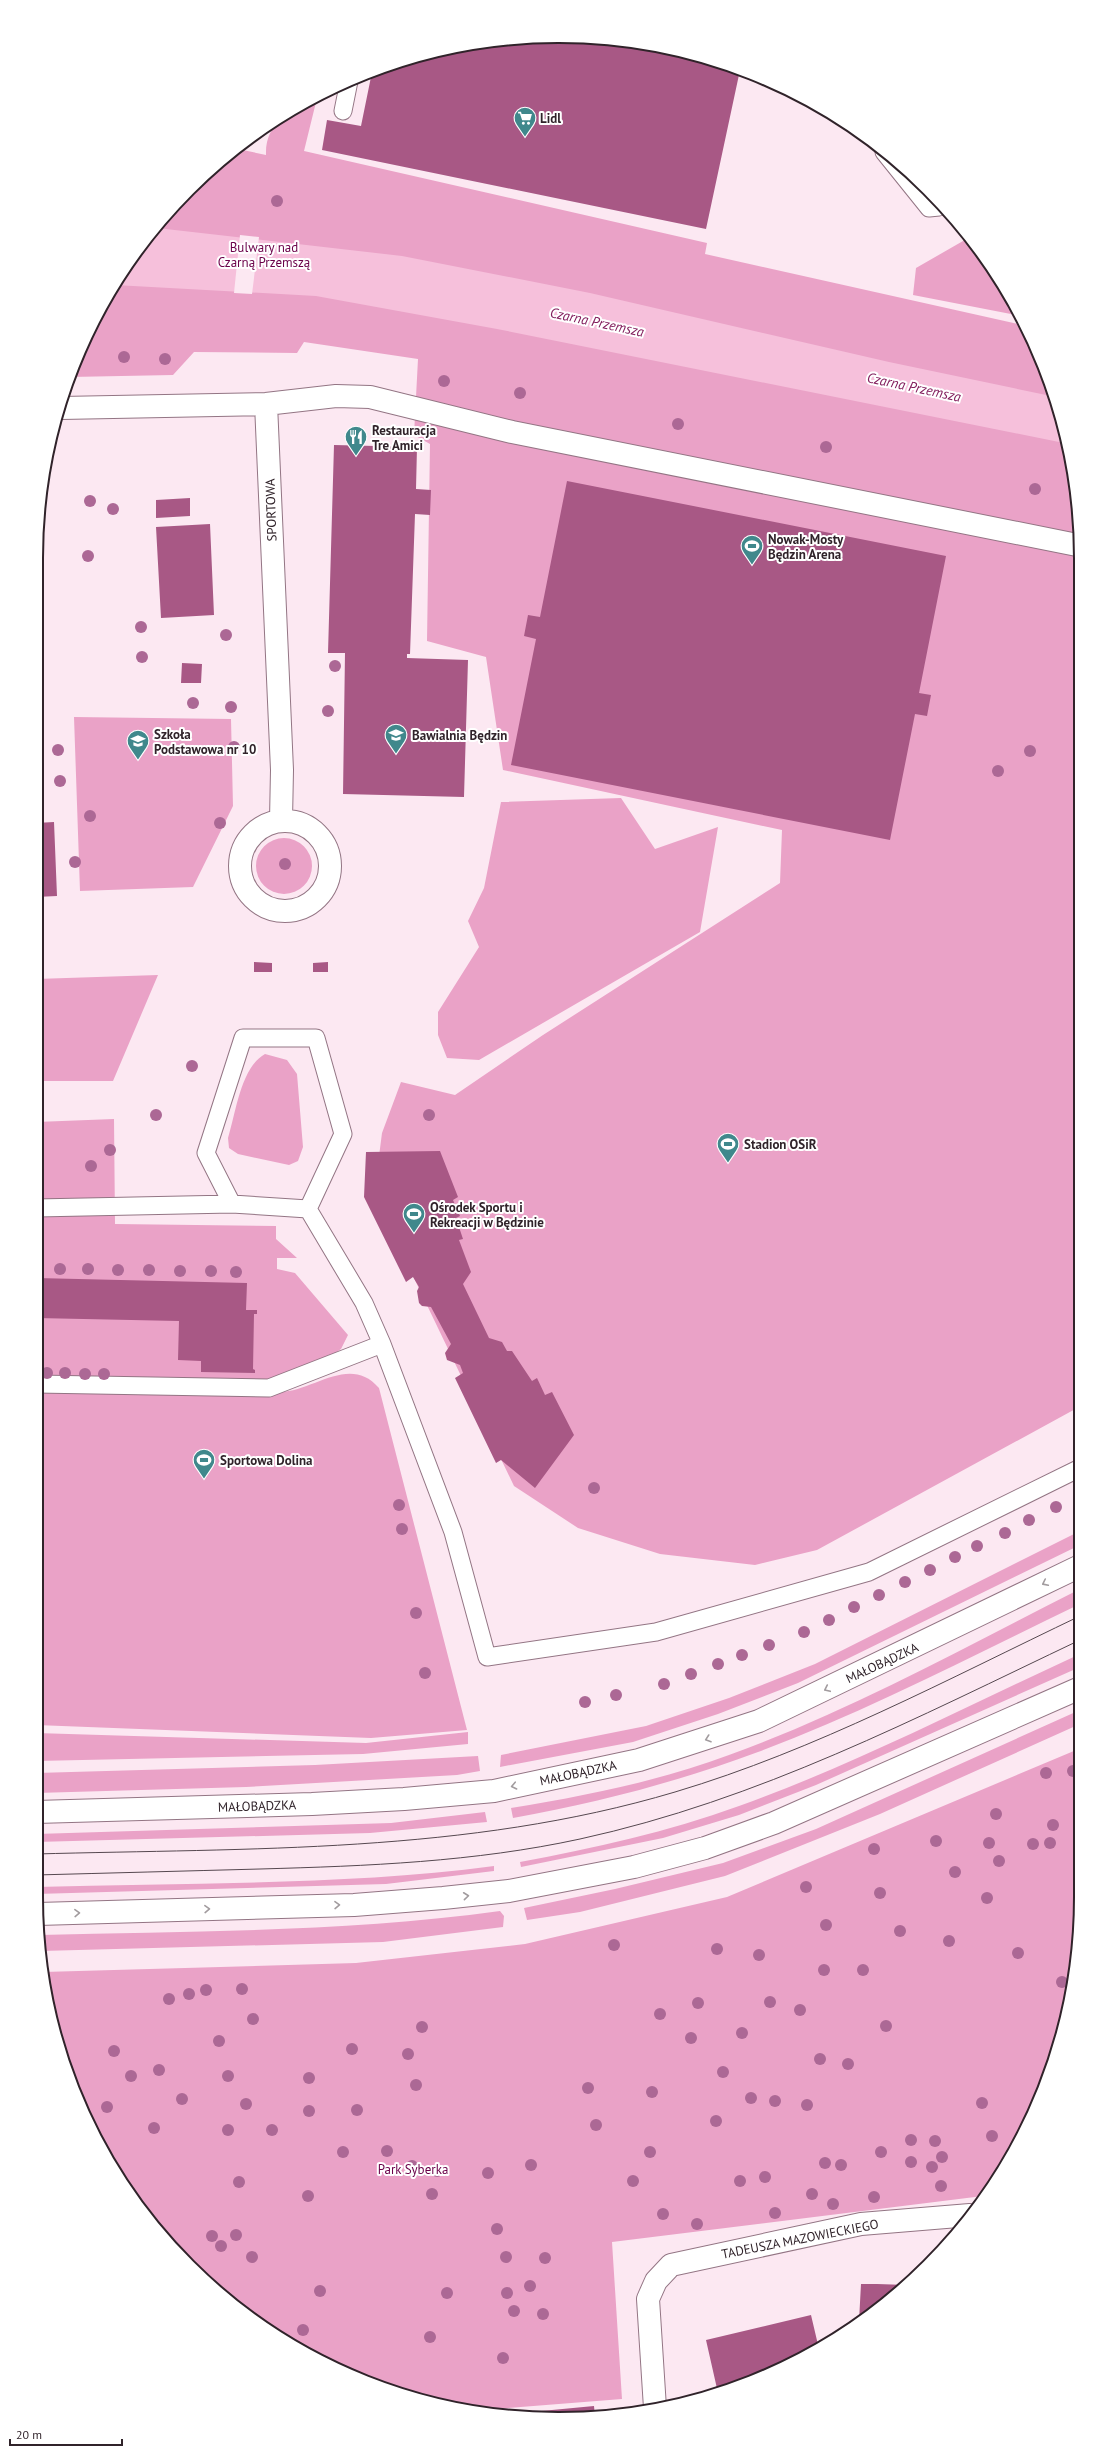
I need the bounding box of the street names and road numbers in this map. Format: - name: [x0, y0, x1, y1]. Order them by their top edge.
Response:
- street label: SPORTOWA: [261, 478, 281, 542]
- street label: MAŁOBĄDZKA: [843, 1639, 921, 1687]
- street label: MAŁOBĄDZKA: [538, 1756, 618, 1789]
- street label: MAŁOBĄDZKA: [218, 1796, 297, 1816]
- street label: TADEUSZA MAZOWIECKIEGO: [720, 2215, 880, 2263]

